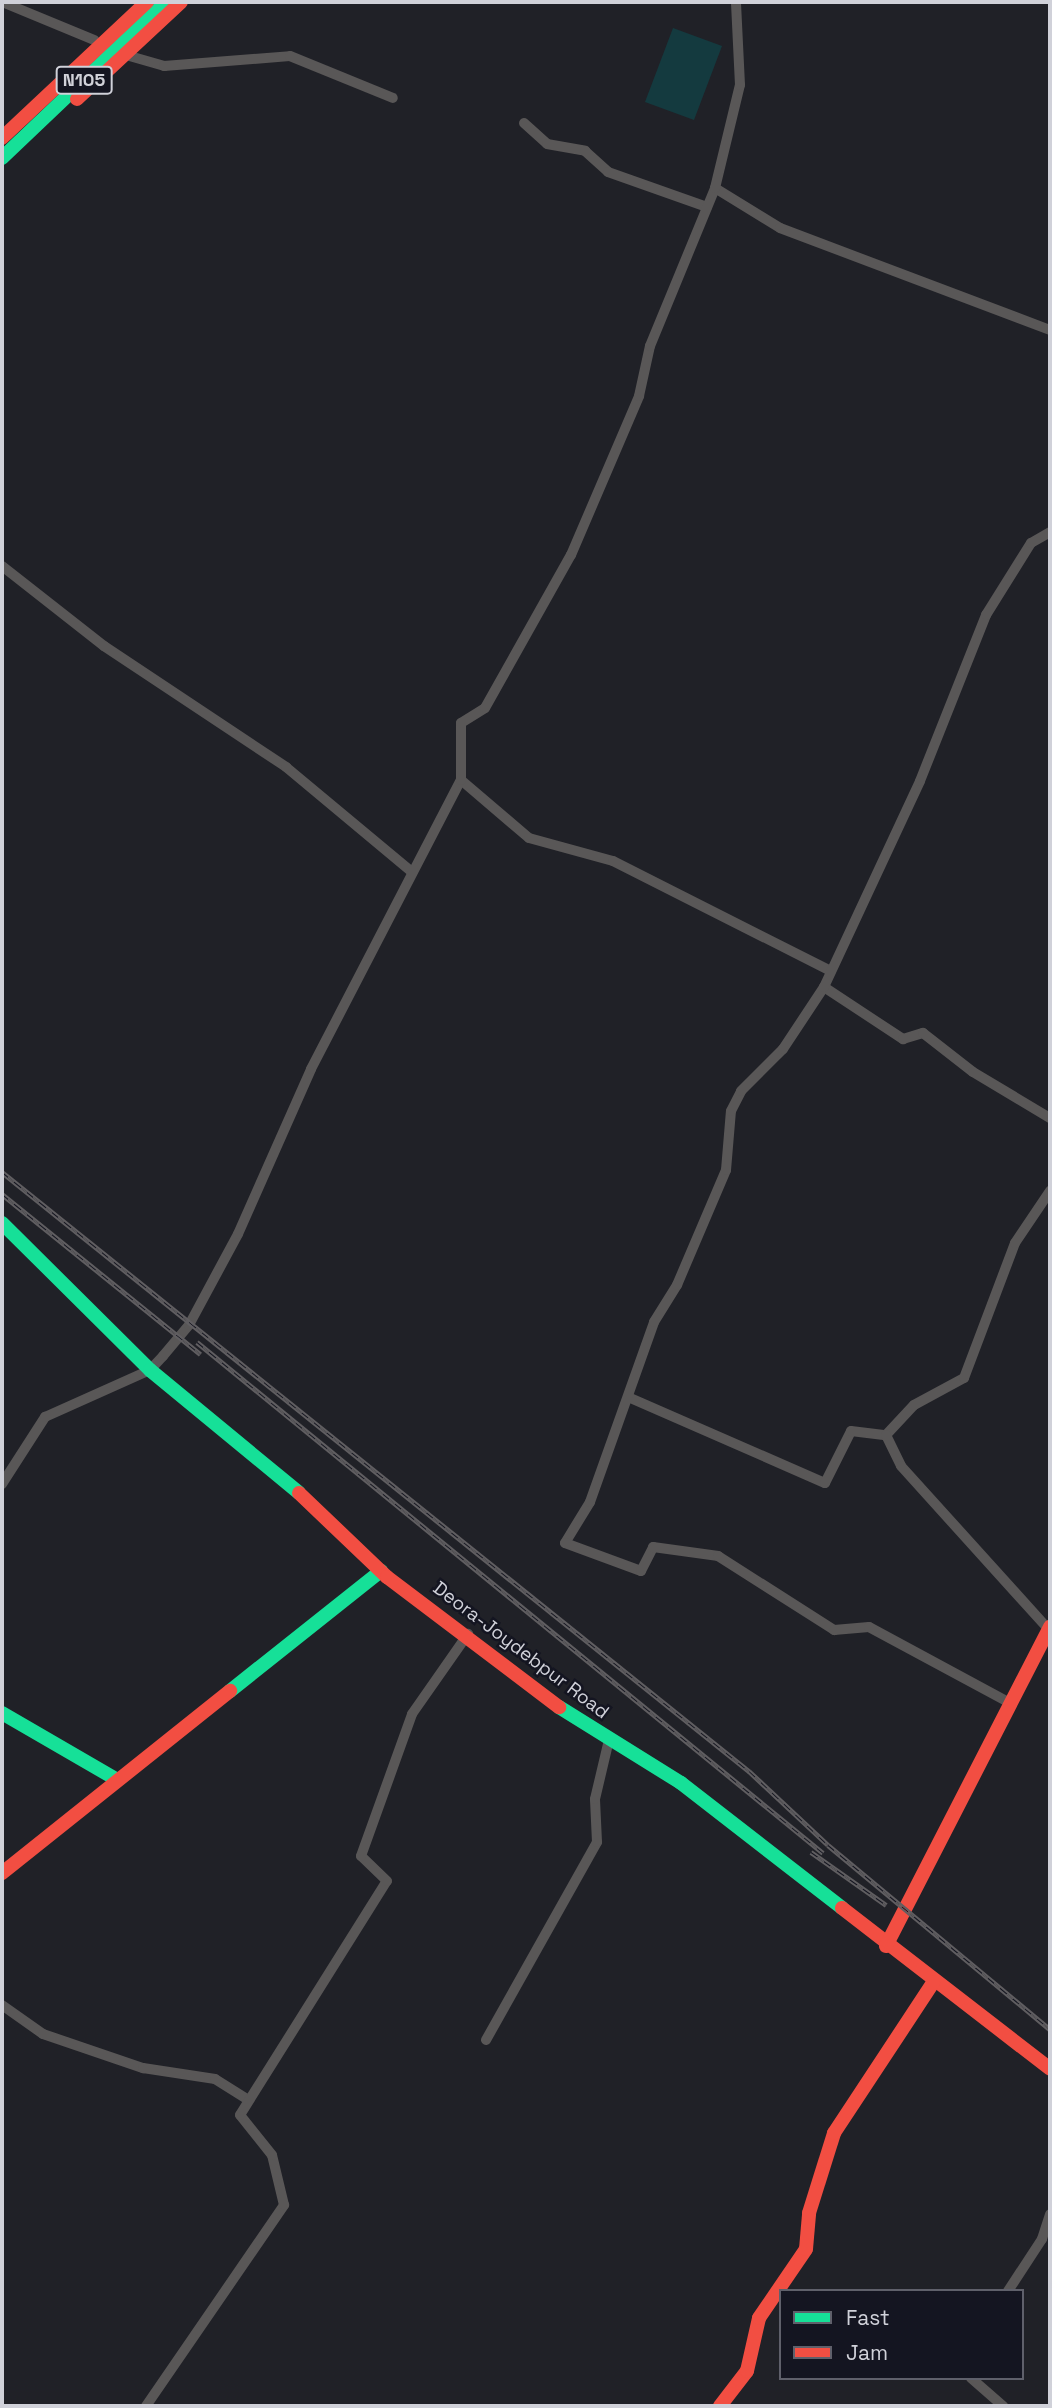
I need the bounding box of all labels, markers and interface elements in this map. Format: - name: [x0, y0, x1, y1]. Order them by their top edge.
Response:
- road number: N105: [54, 66, 114, 94]
- street label: Deora-Joydebpur Road: [429, 1576, 613, 1724]
- legend: [779, 2289, 1024, 2380]
- text: Fast: [846, 2304, 890, 2331]
- text: Jam: [846, 2339, 888, 2366]

